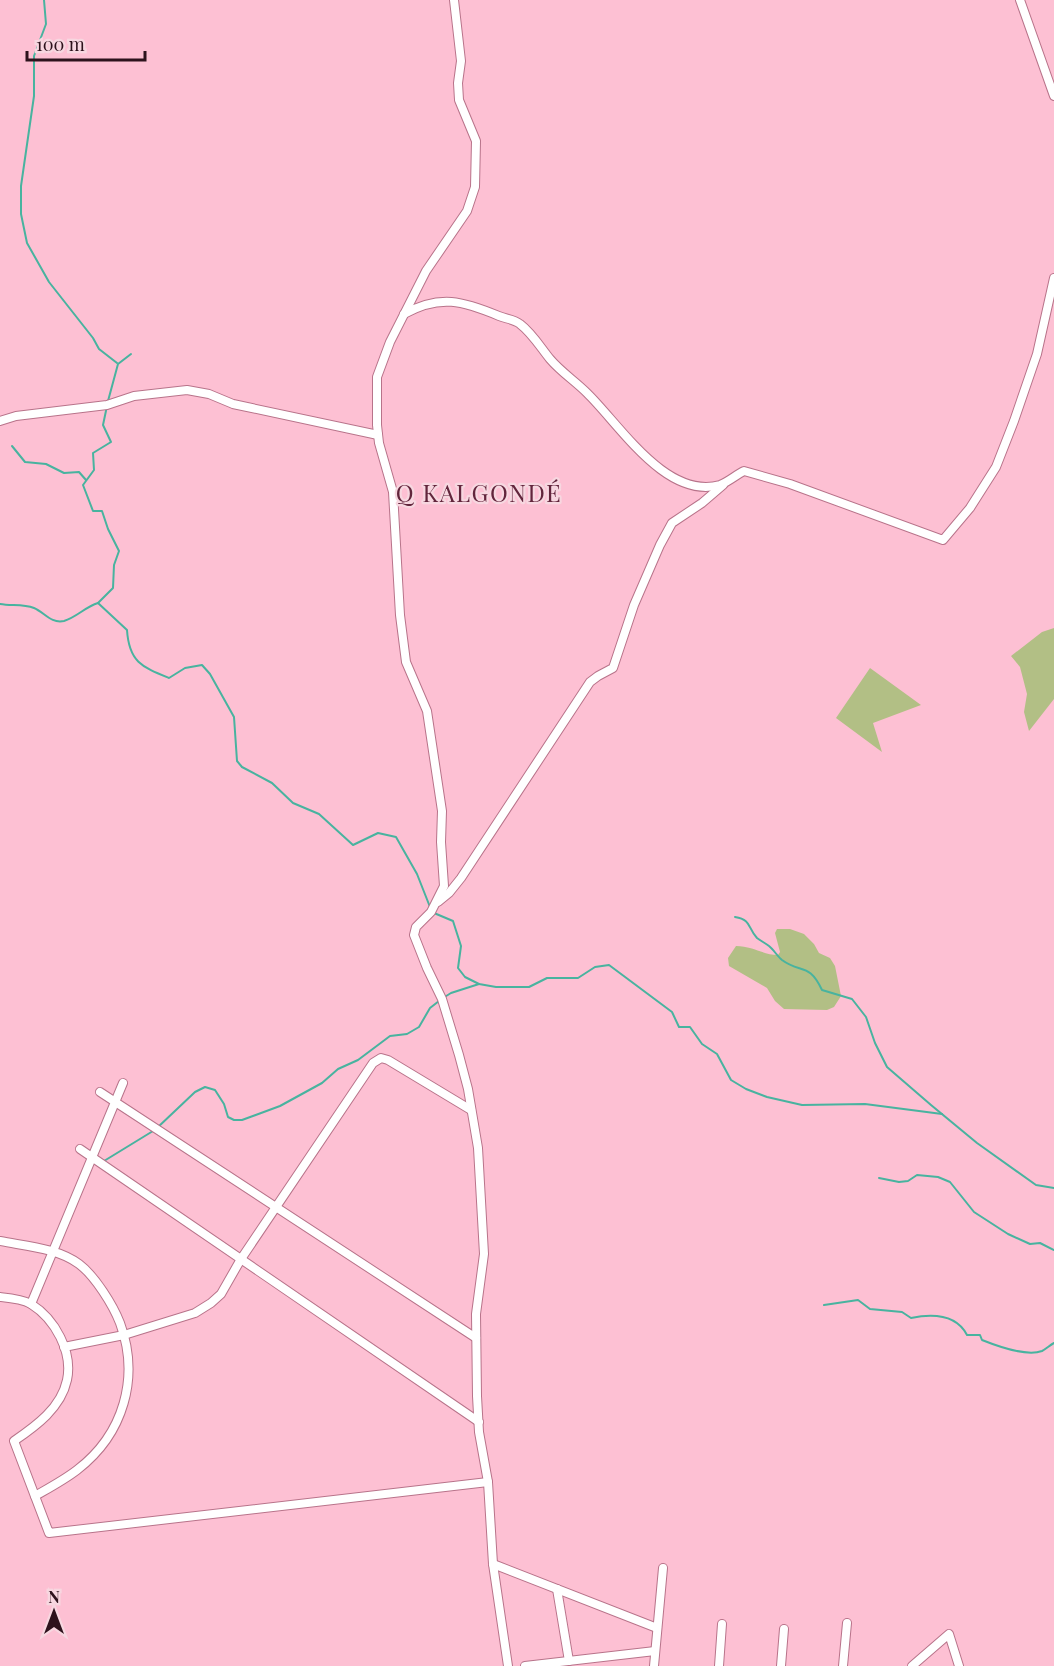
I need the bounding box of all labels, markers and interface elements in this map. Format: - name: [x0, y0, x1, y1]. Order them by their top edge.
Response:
- scale bar: [27, 24, 146, 62]
- text: 100 m: [36, 32, 85, 56]
- district label: Q KALGONDÉ: [396, 476, 562, 508]
- north arrow: [24, 1582, 84, 1642]
- text: N: [48, 1586, 60, 1607]

